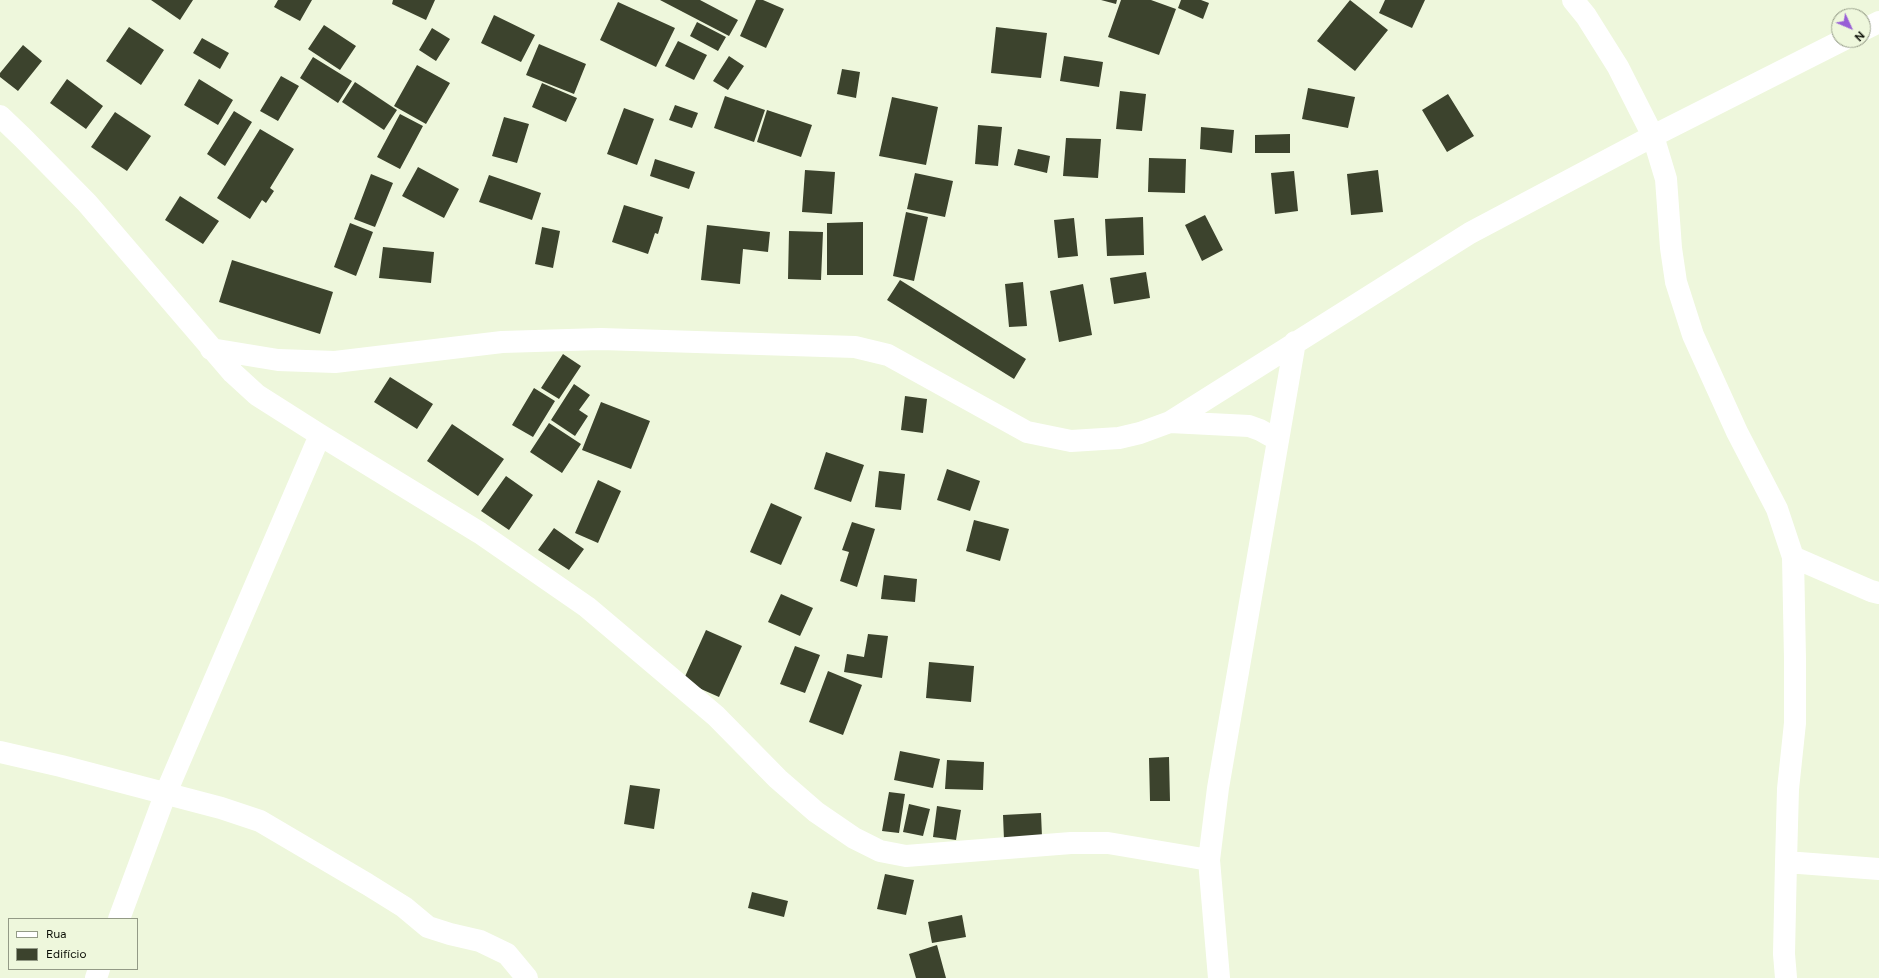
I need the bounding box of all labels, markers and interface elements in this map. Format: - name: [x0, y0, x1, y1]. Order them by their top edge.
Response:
- north arrow: [1831, 8, 1871, 48]
- text: N: [1852, 28, 1867, 44]
- legend: [8, 918, 138, 970]
- text: Rua: [46, 927, 66, 941]
- text: Edifício: [46, 947, 86, 961]

